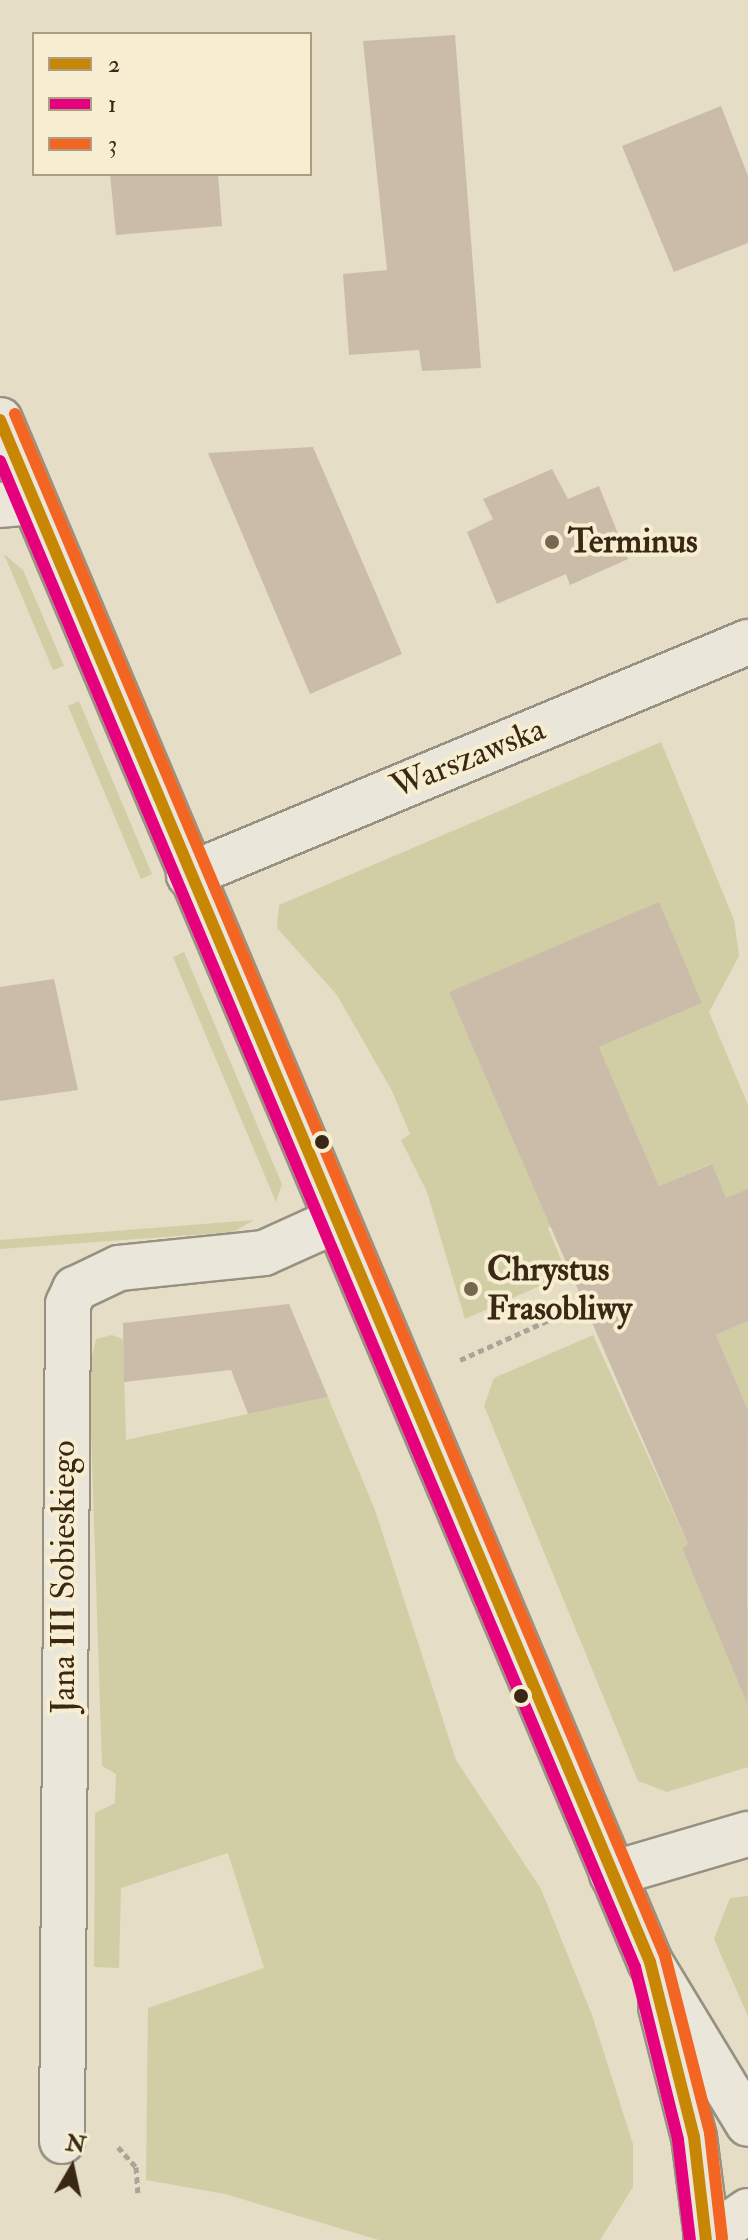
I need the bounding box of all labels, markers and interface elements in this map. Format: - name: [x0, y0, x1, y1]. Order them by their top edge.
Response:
- legend: [32, 32, 312, 176]
- text: 2: [108, 49, 120, 80]
- text: 1: [108, 89, 117, 120]
- text: 3: [108, 129, 117, 160]
- place label: Terminus: [568, 522, 698, 562]
- marker: Terminus: [543, 533, 561, 551]
- street label: Warszawska: [385, 709, 551, 807]
- unlabelled marker: [314, 1134, 330, 1150]
- place label: Chrystus Frasobliwy: [487, 1249, 632, 1328]
- marker: Chrystus Frasobliwy: [462, 1280, 480, 1298]
- street label: Jana III Sobieskiego: [44, 1440, 84, 1714]
- unlabelled marker: [513, 1688, 529, 1704]
- north arrow: [32, 2128, 112, 2208]
- text: N: [64, 2129, 88, 2160]

